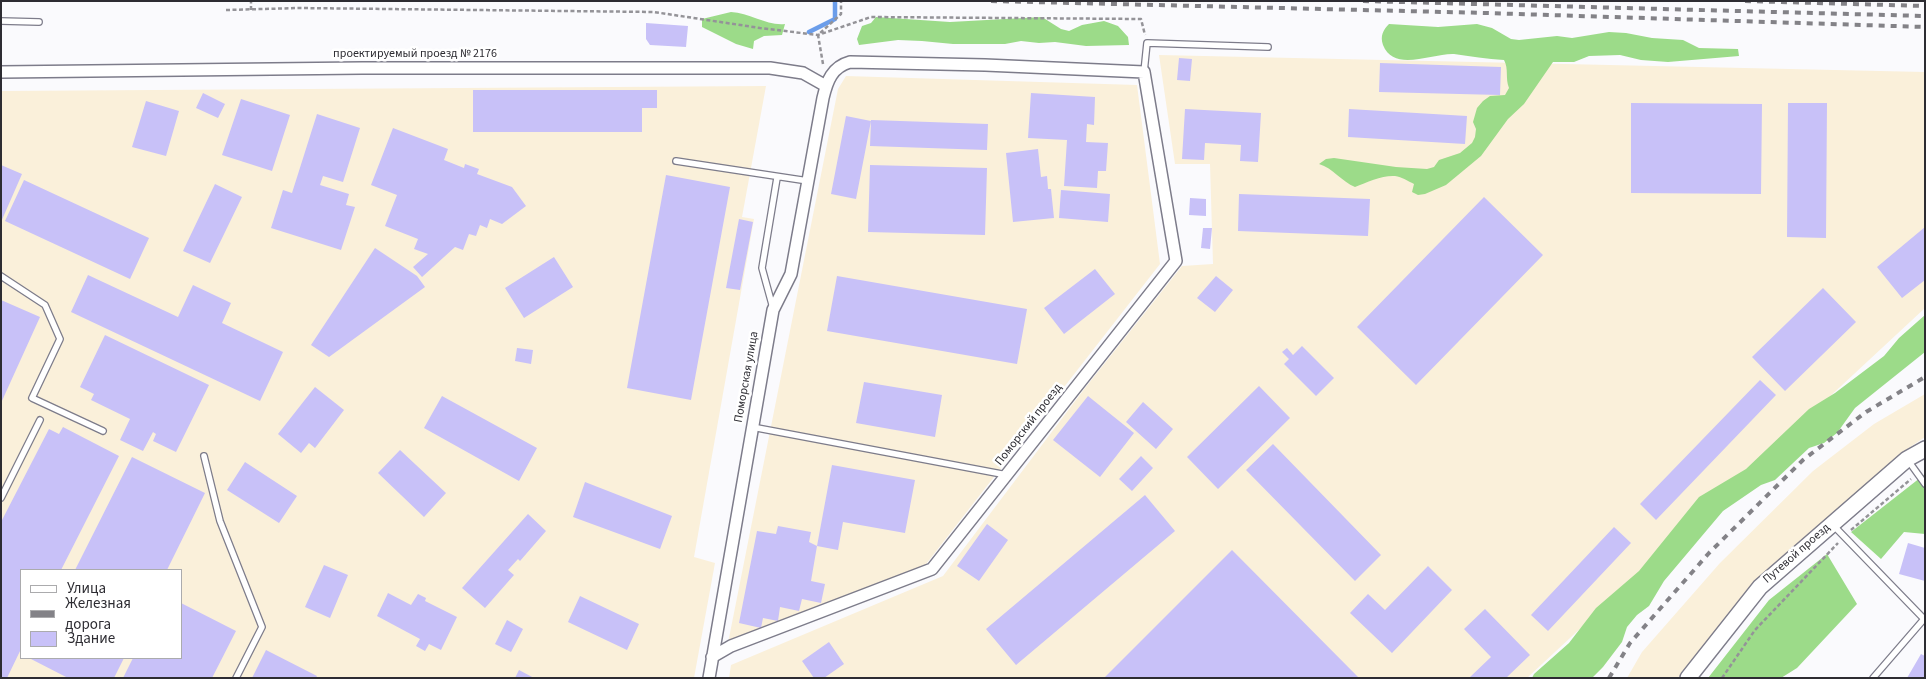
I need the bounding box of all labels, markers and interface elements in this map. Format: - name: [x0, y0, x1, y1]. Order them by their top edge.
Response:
- street label: проектируемый проезд № 2176: [333, 47, 497, 61]
- street label: Поморская улица: [732, 330, 762, 424]
- street label: Поморский проезд: [993, 381, 1065, 469]
- street label: Путевой проезд: [1761, 521, 1833, 587]
- legend: [20, 569, 182, 659]
- text: Улица: [67, 578, 106, 599]
- text: Железная дорога: [65, 593, 131, 635]
- text: Здание: [67, 628, 115, 649]

